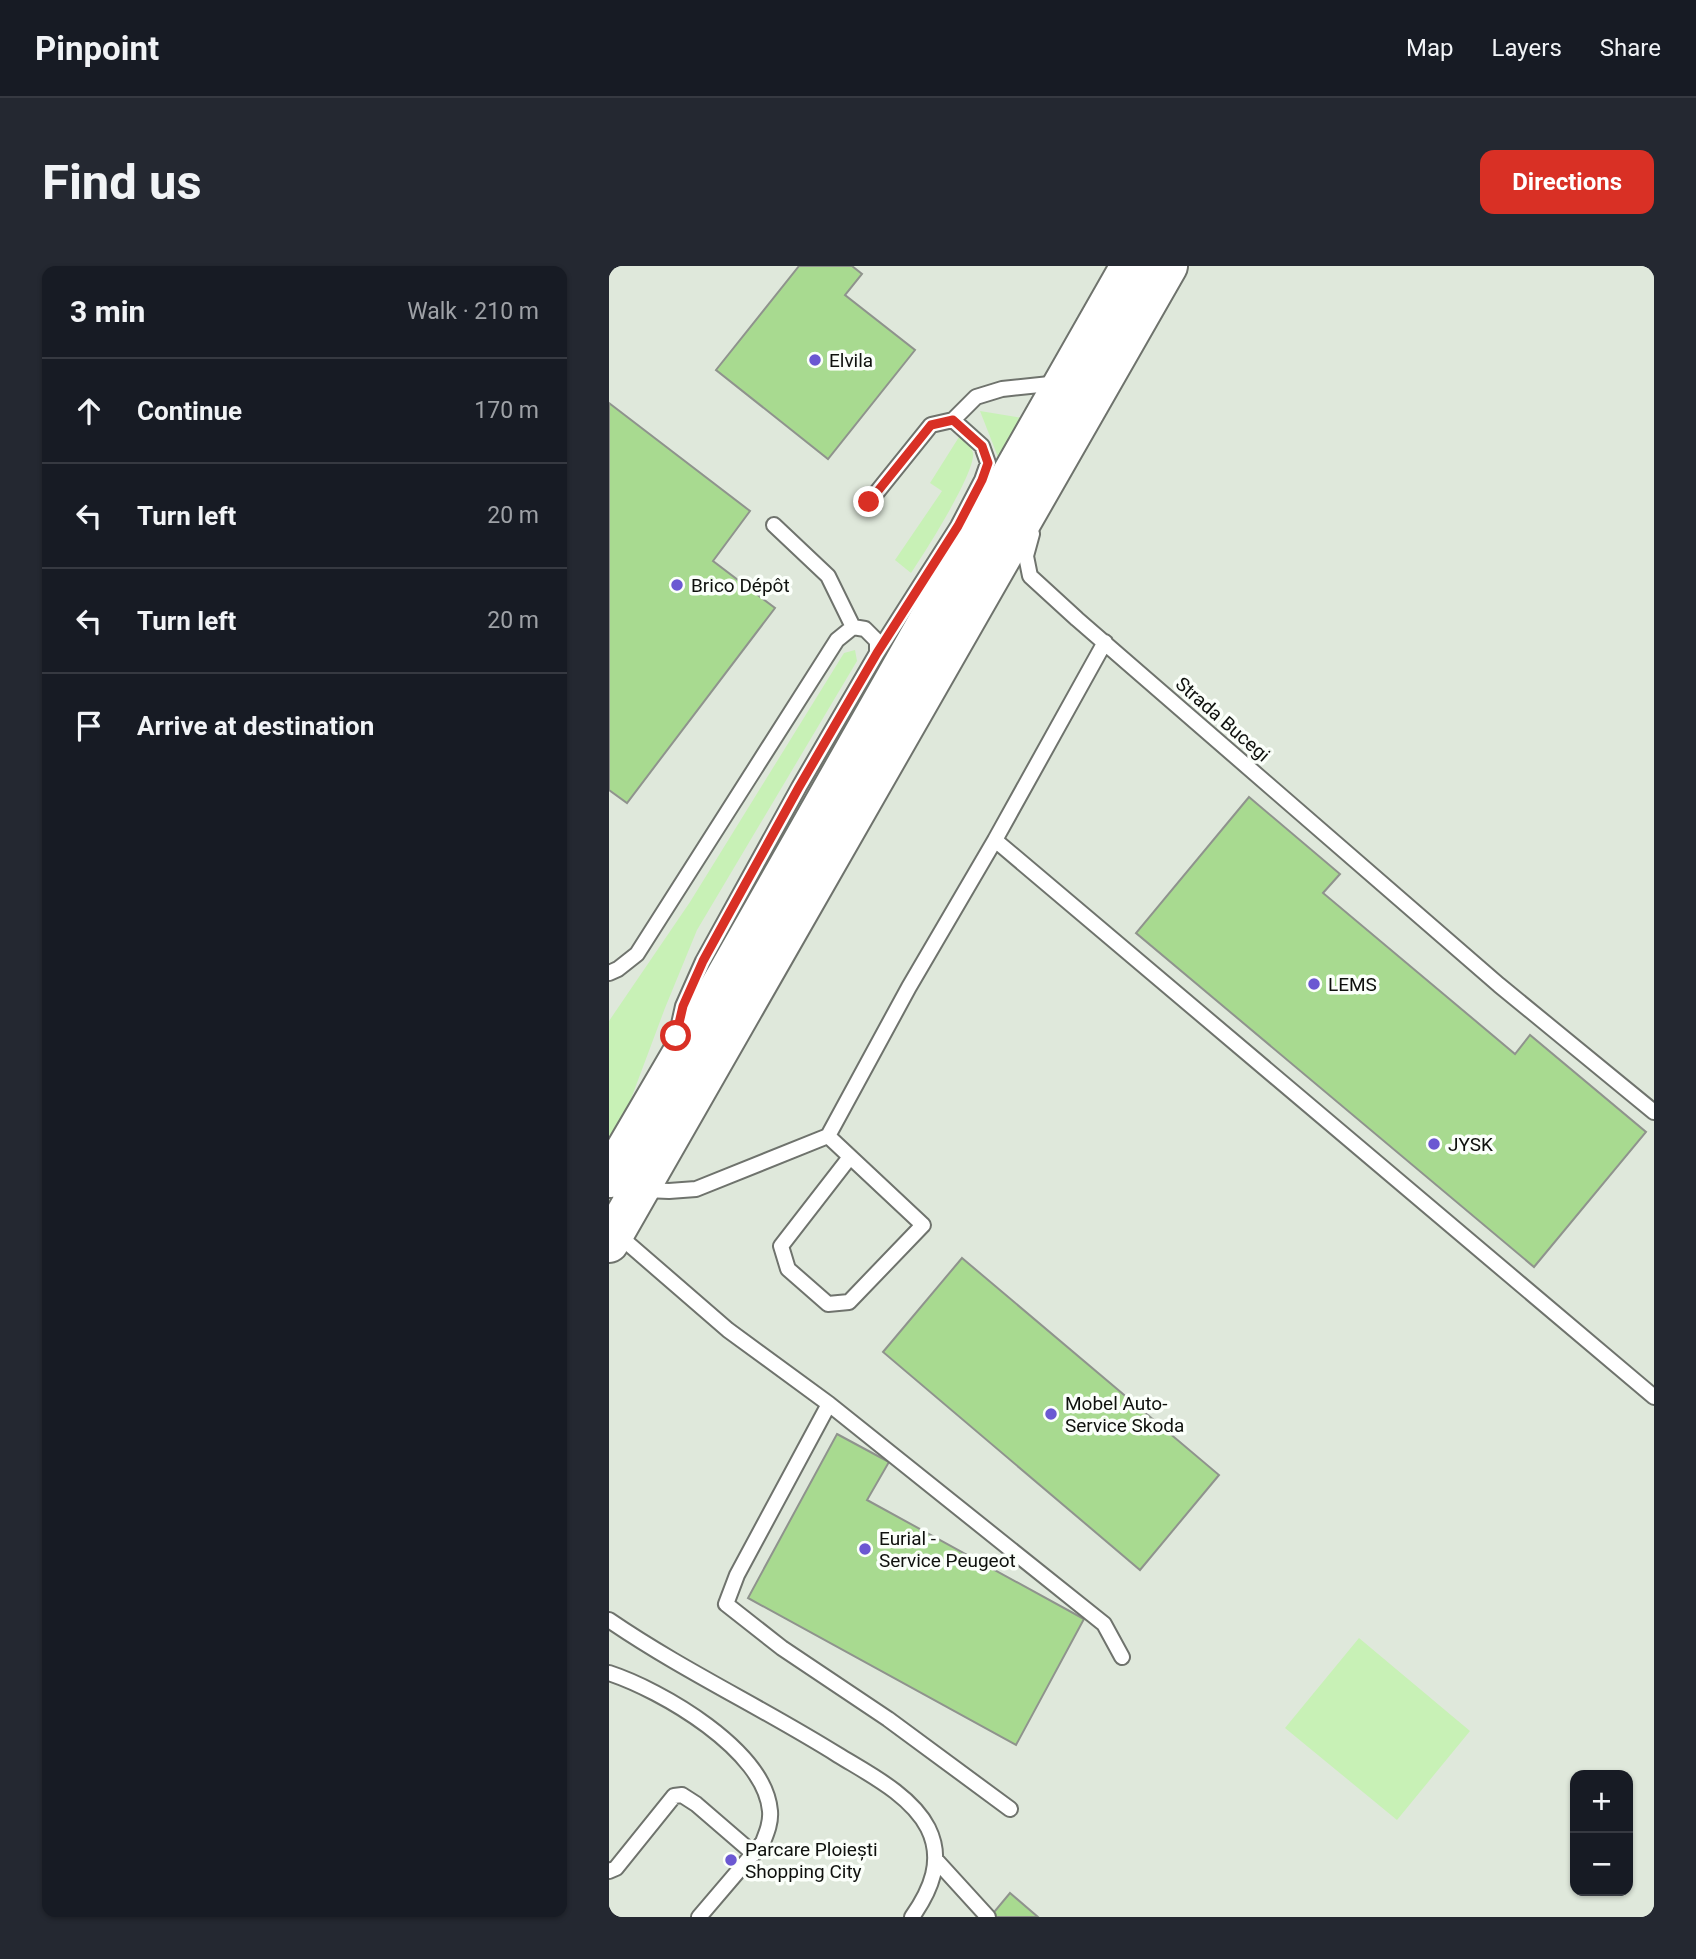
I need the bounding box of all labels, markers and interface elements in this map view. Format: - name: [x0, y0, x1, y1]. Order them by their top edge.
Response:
- text: Pinpoint: [35, 29, 159, 68]
- text: Map: [1406, 34, 1454, 62]
- text: Layers: [1492, 34, 1562, 62]
- text: Share: [1600, 34, 1661, 62]
- button: Directions: [1480, 150, 1654, 214]
- text: Find us: [42, 154, 202, 211]
- text: 3 min: [70, 294, 145, 329]
- text: Walk · 210 m: [407, 298, 539, 325]
- place label: Elvila: [829, 349, 873, 372]
- marker: Elvila: [807, 352, 823, 368]
- icon: ahead: [70, 392, 108, 430]
- text: Continue: [137, 396, 242, 426]
- text: 170 m: [474, 397, 539, 424]
- route end: [853, 486, 884, 517]
- icon: left: [70, 497, 108, 535]
- text: Turn left: [137, 501, 236, 531]
- text: 20 m: [487, 502, 539, 529]
- place label: Brico Dépôt: [691, 574, 790, 597]
- marker: Brico Dépôt: [669, 577, 685, 593]
- icon: left: [70, 602, 108, 640]
- text: Turn left: [137, 606, 236, 636]
- text: 20 m: [487, 607, 539, 634]
- street label: Strada Bucegi: [1171, 672, 1274, 767]
- icon: arrive: [70, 707, 108, 745]
- text: Arrive at destination: [137, 711, 374, 741]
- place label: LEMS: [1328, 973, 1377, 996]
- marker: LEMS: [1306, 976, 1322, 992]
- route start: [660, 1020, 691, 1051]
- place label: JYSK: [1448, 1133, 1493, 1156]
- marker: JYSK: [1426, 1136, 1442, 1152]
- place label: Mobel Auto- Service Skoda: [1065, 1392, 1184, 1437]
- marker: Mobel Auto- Service Skoda: [1043, 1406, 1059, 1422]
- place label: Eurial - Service Peugeot: [879, 1527, 1016, 1572]
- marker: Eurial - Service Peugeot: [857, 1541, 873, 1557]
- map controls: [1570, 1770, 1633, 1896]
- button: +: [1570, 1770, 1633, 1833]
- button: −: [1570, 1833, 1633, 1896]
- place label: Parcare Ploiești Shopping City: [745, 1838, 878, 1883]
- marker: Parcare Ploiești Shopping City: [723, 1852, 739, 1868]

